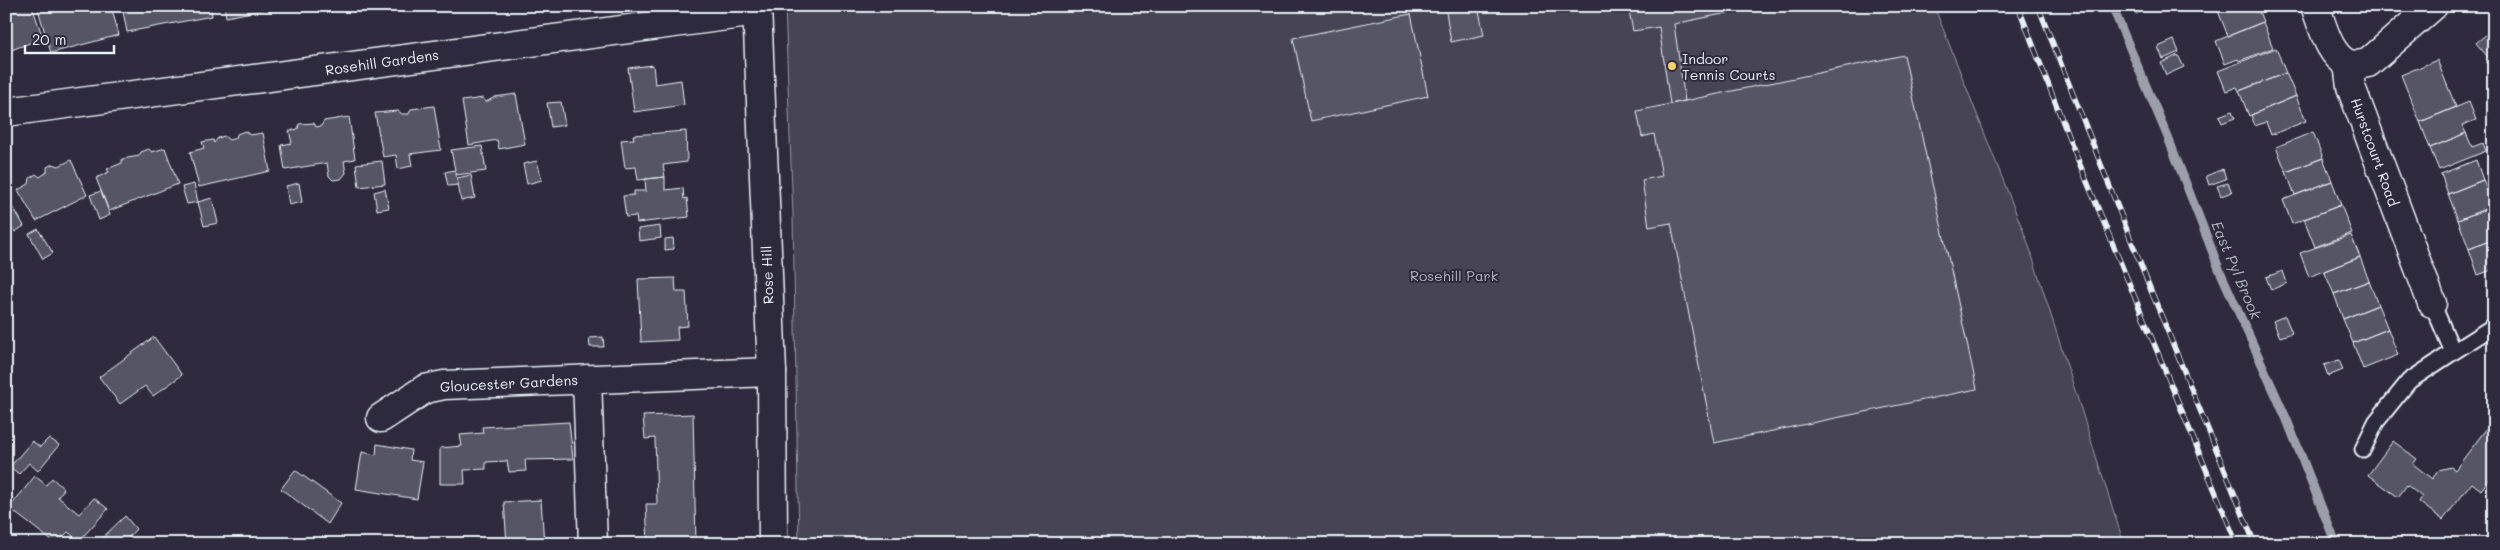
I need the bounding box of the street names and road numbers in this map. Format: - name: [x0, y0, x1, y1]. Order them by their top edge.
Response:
- street label: Rosehill Gardens: [324, 45, 440, 79]
- street label: Hurstcourt Road: [2347, 95, 2404, 209]
- street label: Rose Hill: [756, 245, 778, 305]
- street label: Gloucester Gardens: [440, 370, 578, 396]

